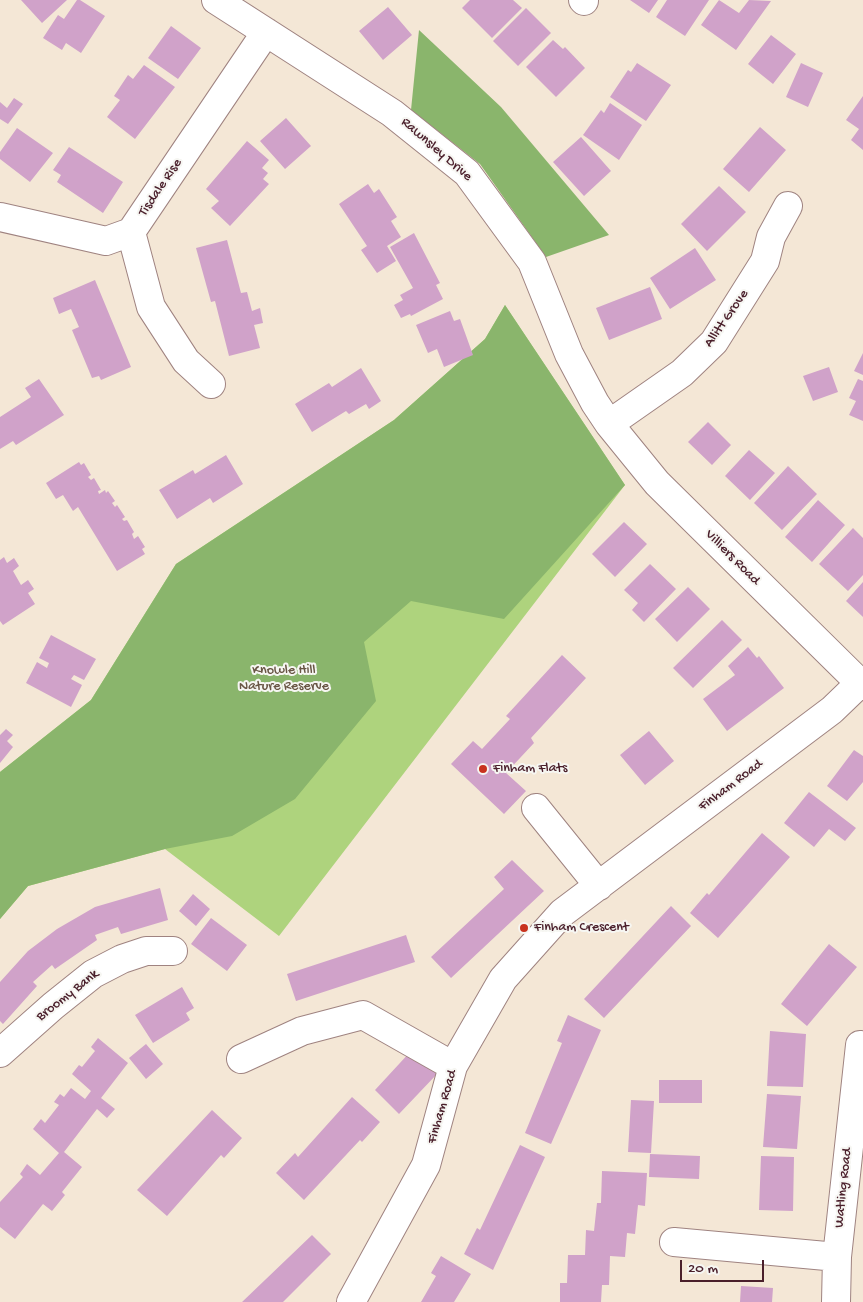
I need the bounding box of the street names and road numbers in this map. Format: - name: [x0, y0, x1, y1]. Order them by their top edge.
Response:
- street label: Rawnsley Drive: [397, 115, 475, 185]
- street label: Tisdale Rise: [136, 156, 186, 220]
- street label: Allitt Grove: [701, 287, 753, 351]
- street label: Villiers Road: [701, 527, 763, 589]
- street label: Finham Road: [696, 756, 766, 816]
- street label: Broomy Bank: [33, 966, 103, 1026]
- street label: Finham Road: [424, 1068, 462, 1146]
- street label: Watling Road: [831, 1147, 857, 1229]

